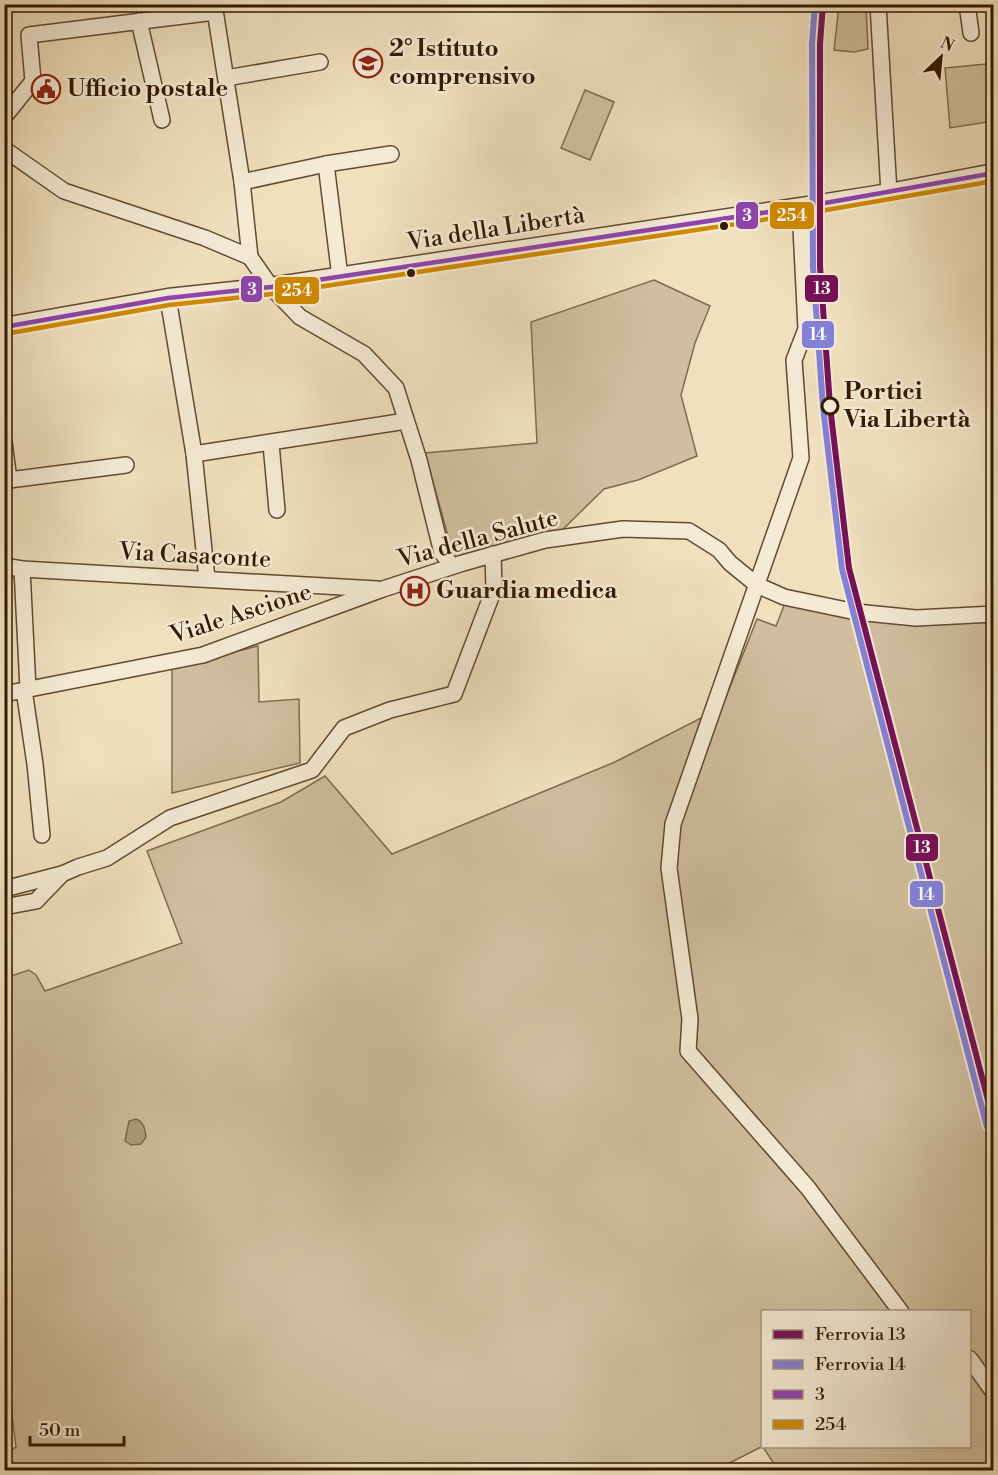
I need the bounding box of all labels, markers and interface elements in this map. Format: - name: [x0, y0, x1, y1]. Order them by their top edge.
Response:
- north arrow: [911, 27, 971, 87]
- text: N: [937, 33, 958, 56]
- place label: 2° Istituto comprensivo: [389, 34, 536, 92]
- school or university icon: 2° Istituto comprensivo: [352, 47, 384, 79]
- public building icon: Ufficio postale: [30, 73, 62, 105]
- place label: Ufficio postale: [67, 74, 228, 104]
- street label: Via della Libertà: [404, 200, 588, 258]
- line badge: 3: [735, 201, 759, 230]
- line badge: 254: [769, 201, 815, 230]
- text: 3: [742, 206, 752, 226]
- text: 254: [777, 206, 808, 226]
- unlabelled marker: [718, 220, 730, 232]
- unlabelled marker: [405, 267, 417, 279]
- line badge: 13: [804, 274, 839, 303]
- line badge: 3: [240, 275, 263, 303]
- line badge: 254: [274, 276, 320, 305]
- text: 13: [813, 279, 831, 299]
- text: 3: [247, 280, 257, 300]
- text: 254: [282, 281, 313, 301]
- line badge: 14: [801, 320, 835, 349]
- text: 14: [809, 325, 827, 345]
- place label: Portici Via Libertà: [843, 377, 972, 435]
- marker: Portici Via Libertà: [821, 397, 839, 415]
- street label: Via della Salute: [393, 503, 562, 575]
- street label: Via Casaconte: [117, 537, 272, 575]
- hospital icon: Guardia medica: [399, 575, 431, 607]
- place label: Guardia medica: [436, 576, 618, 606]
- street label: Viale Ascione: [166, 577, 316, 651]
- line badge: 13: [905, 833, 939, 862]
- text: 13: [913, 838, 931, 858]
- line badge: 14: [909, 880, 944, 908]
- text: 14: [917, 885, 935, 905]
- legend: [761, 1310, 971, 1448]
- text: Ferrovia 13: [815, 1323, 906, 1346]
- text: Ferrovia 14: [815, 1353, 906, 1376]
- text: 3: [815, 1383, 825, 1406]
- scale bar: [30, 1409, 124, 1447]
- text: 254: [815, 1413, 847, 1436]
- text: 50 m: [39, 1419, 81, 1442]

